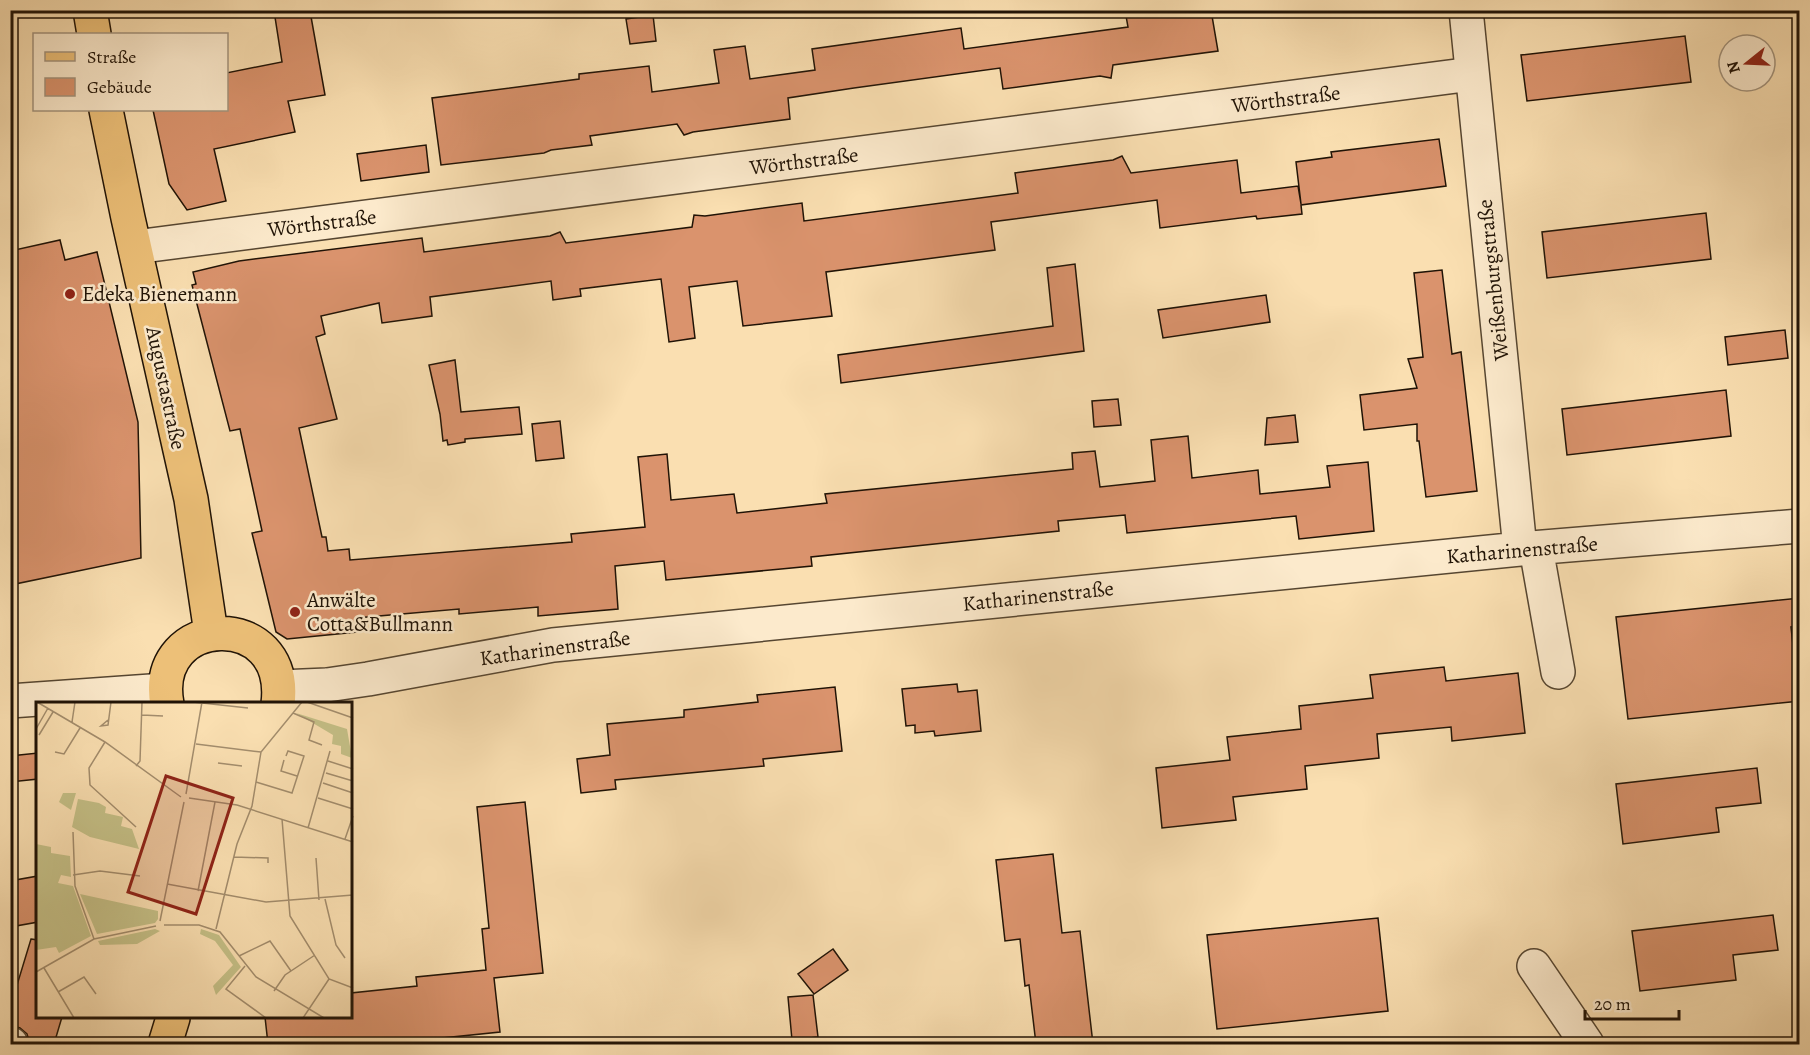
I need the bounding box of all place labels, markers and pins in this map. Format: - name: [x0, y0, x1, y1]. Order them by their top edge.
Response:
- place label: Edeka Bienemann: [82, 280, 237, 308]
- marker: Edeka Bienemann: [63, 287, 77, 301]
- place label: Anwälte Cotta&Bullmann: [306, 586, 453, 638]
- marker: Anwälte Cotta&Bullmann: [288, 605, 302, 619]

